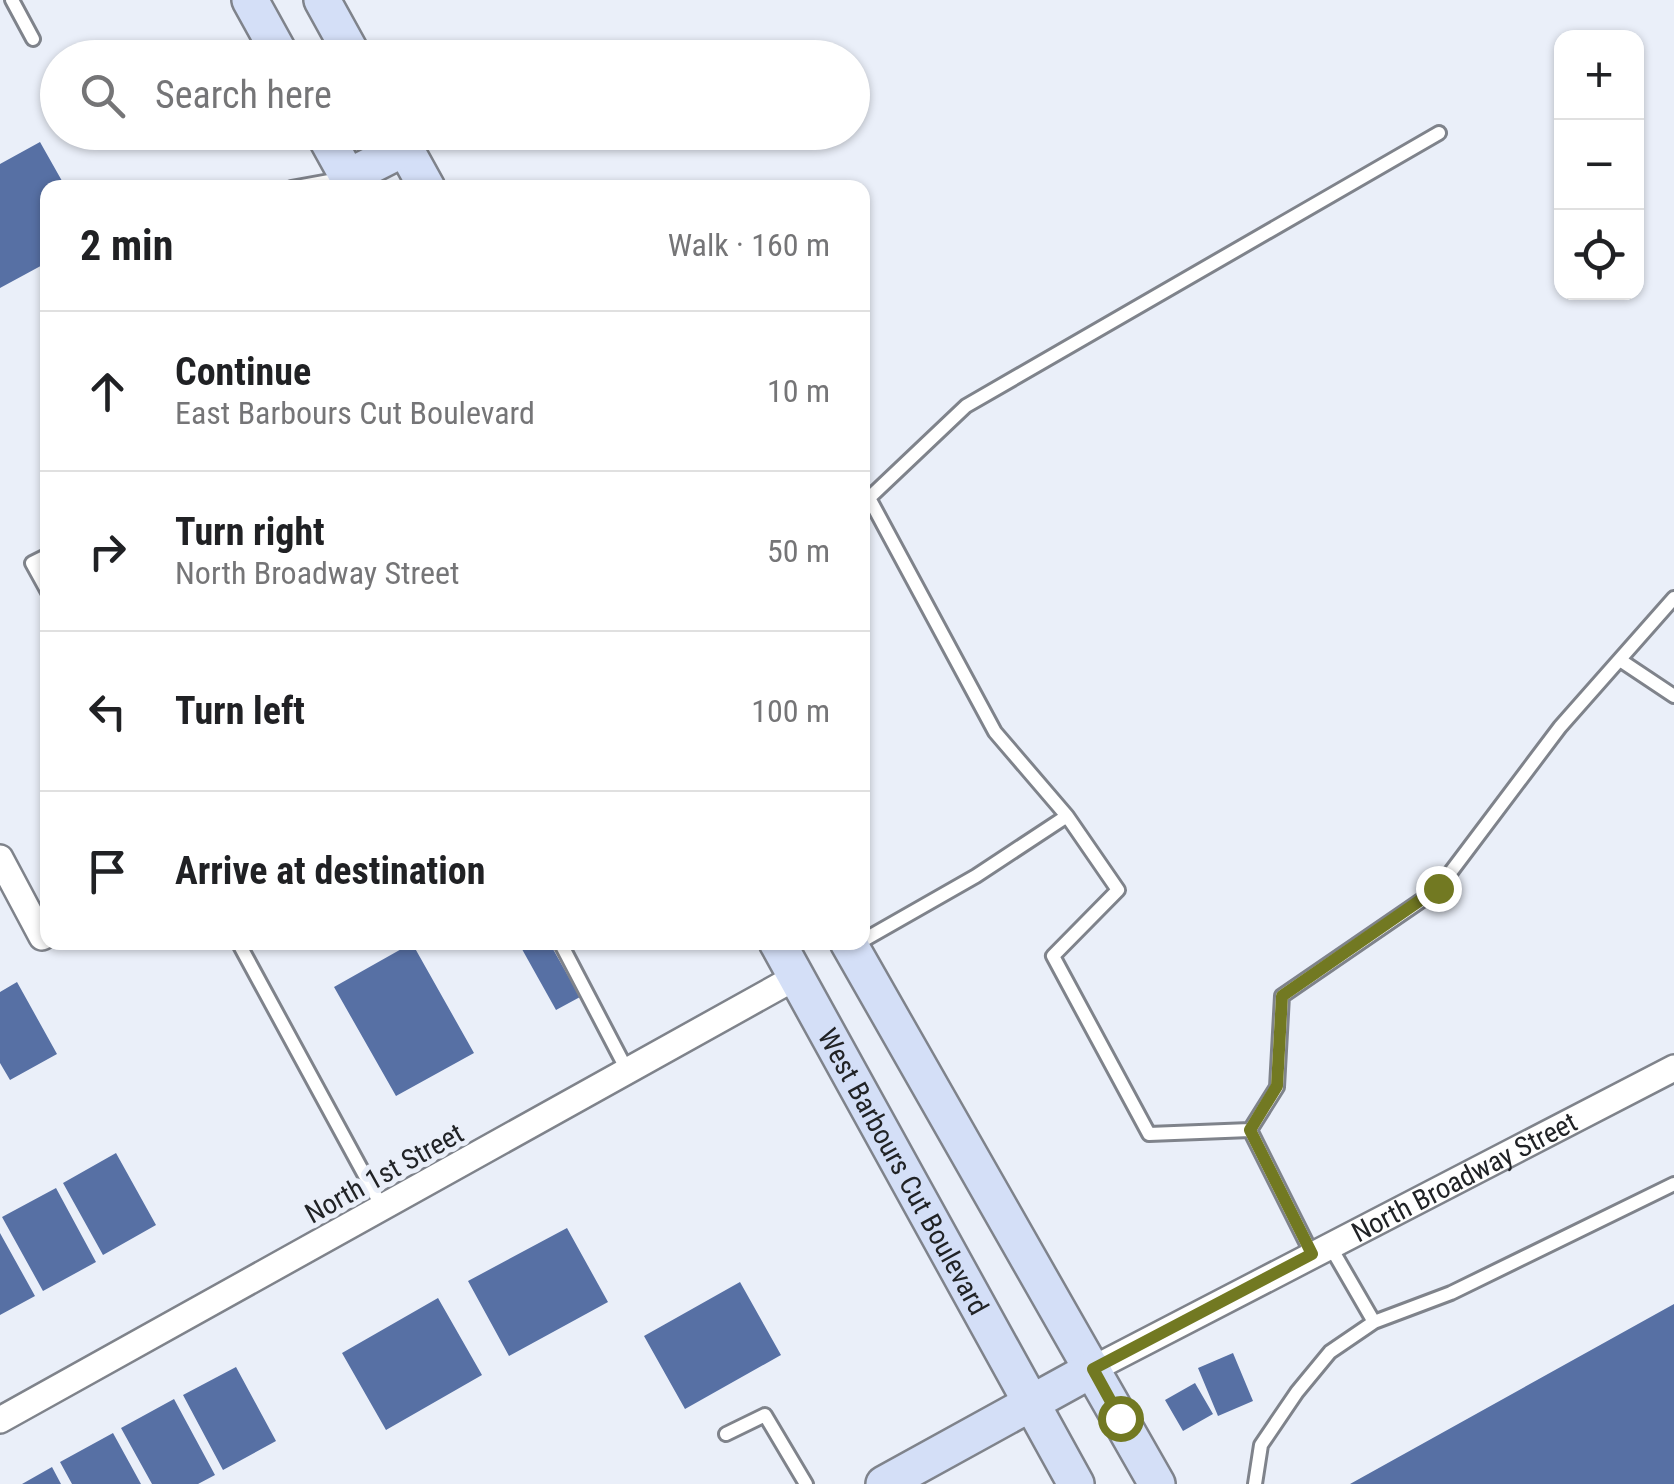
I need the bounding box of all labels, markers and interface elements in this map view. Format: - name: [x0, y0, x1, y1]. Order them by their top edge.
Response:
- map controls: [1554, 30, 1644, 300]
- button: +: [1554, 30, 1644, 120]
- search box: [40, 40, 870, 150]
- icon: search: [75, 68, 130, 123]
- text: Search here: [155, 73, 332, 117]
- button: −: [1554, 120, 1644, 210]
- button: locate: [1554, 210, 1644, 300]
- text: 2 min: [80, 221, 173, 270]
- text: Walk · 160 m: [668, 226, 830, 264]
- text: Continue: [175, 350, 311, 394]
- icon: ahead: [80, 364, 135, 419]
- text: 10 m: [767, 372, 830, 410]
- text: East Barbours Cut Boulevard: [175, 394, 535, 432]
- text: Turn right: [175, 510, 325, 554]
- icon: right: [80, 524, 135, 579]
- text: 50 m: [767, 532, 830, 570]
- text: North Broadway Street: [175, 554, 459, 592]
- icon: left: [80, 684, 135, 739]
- text: Turn left: [175, 689, 305, 733]
- text: 100 m: [751, 692, 830, 730]
- icon: arrive: [80, 844, 135, 899]
- text: Arrive at destination: [175, 849, 485, 893]
- route end: [1416, 866, 1462, 912]
- street label: West Barbours Cut Boulevard: [811, 1023, 995, 1321]
- street label: North Broadway Street: [1346, 1105, 1583, 1249]
- street label: North 1st Street: [299, 1116, 469, 1230]
- route start: [1098, 1396, 1144, 1442]

